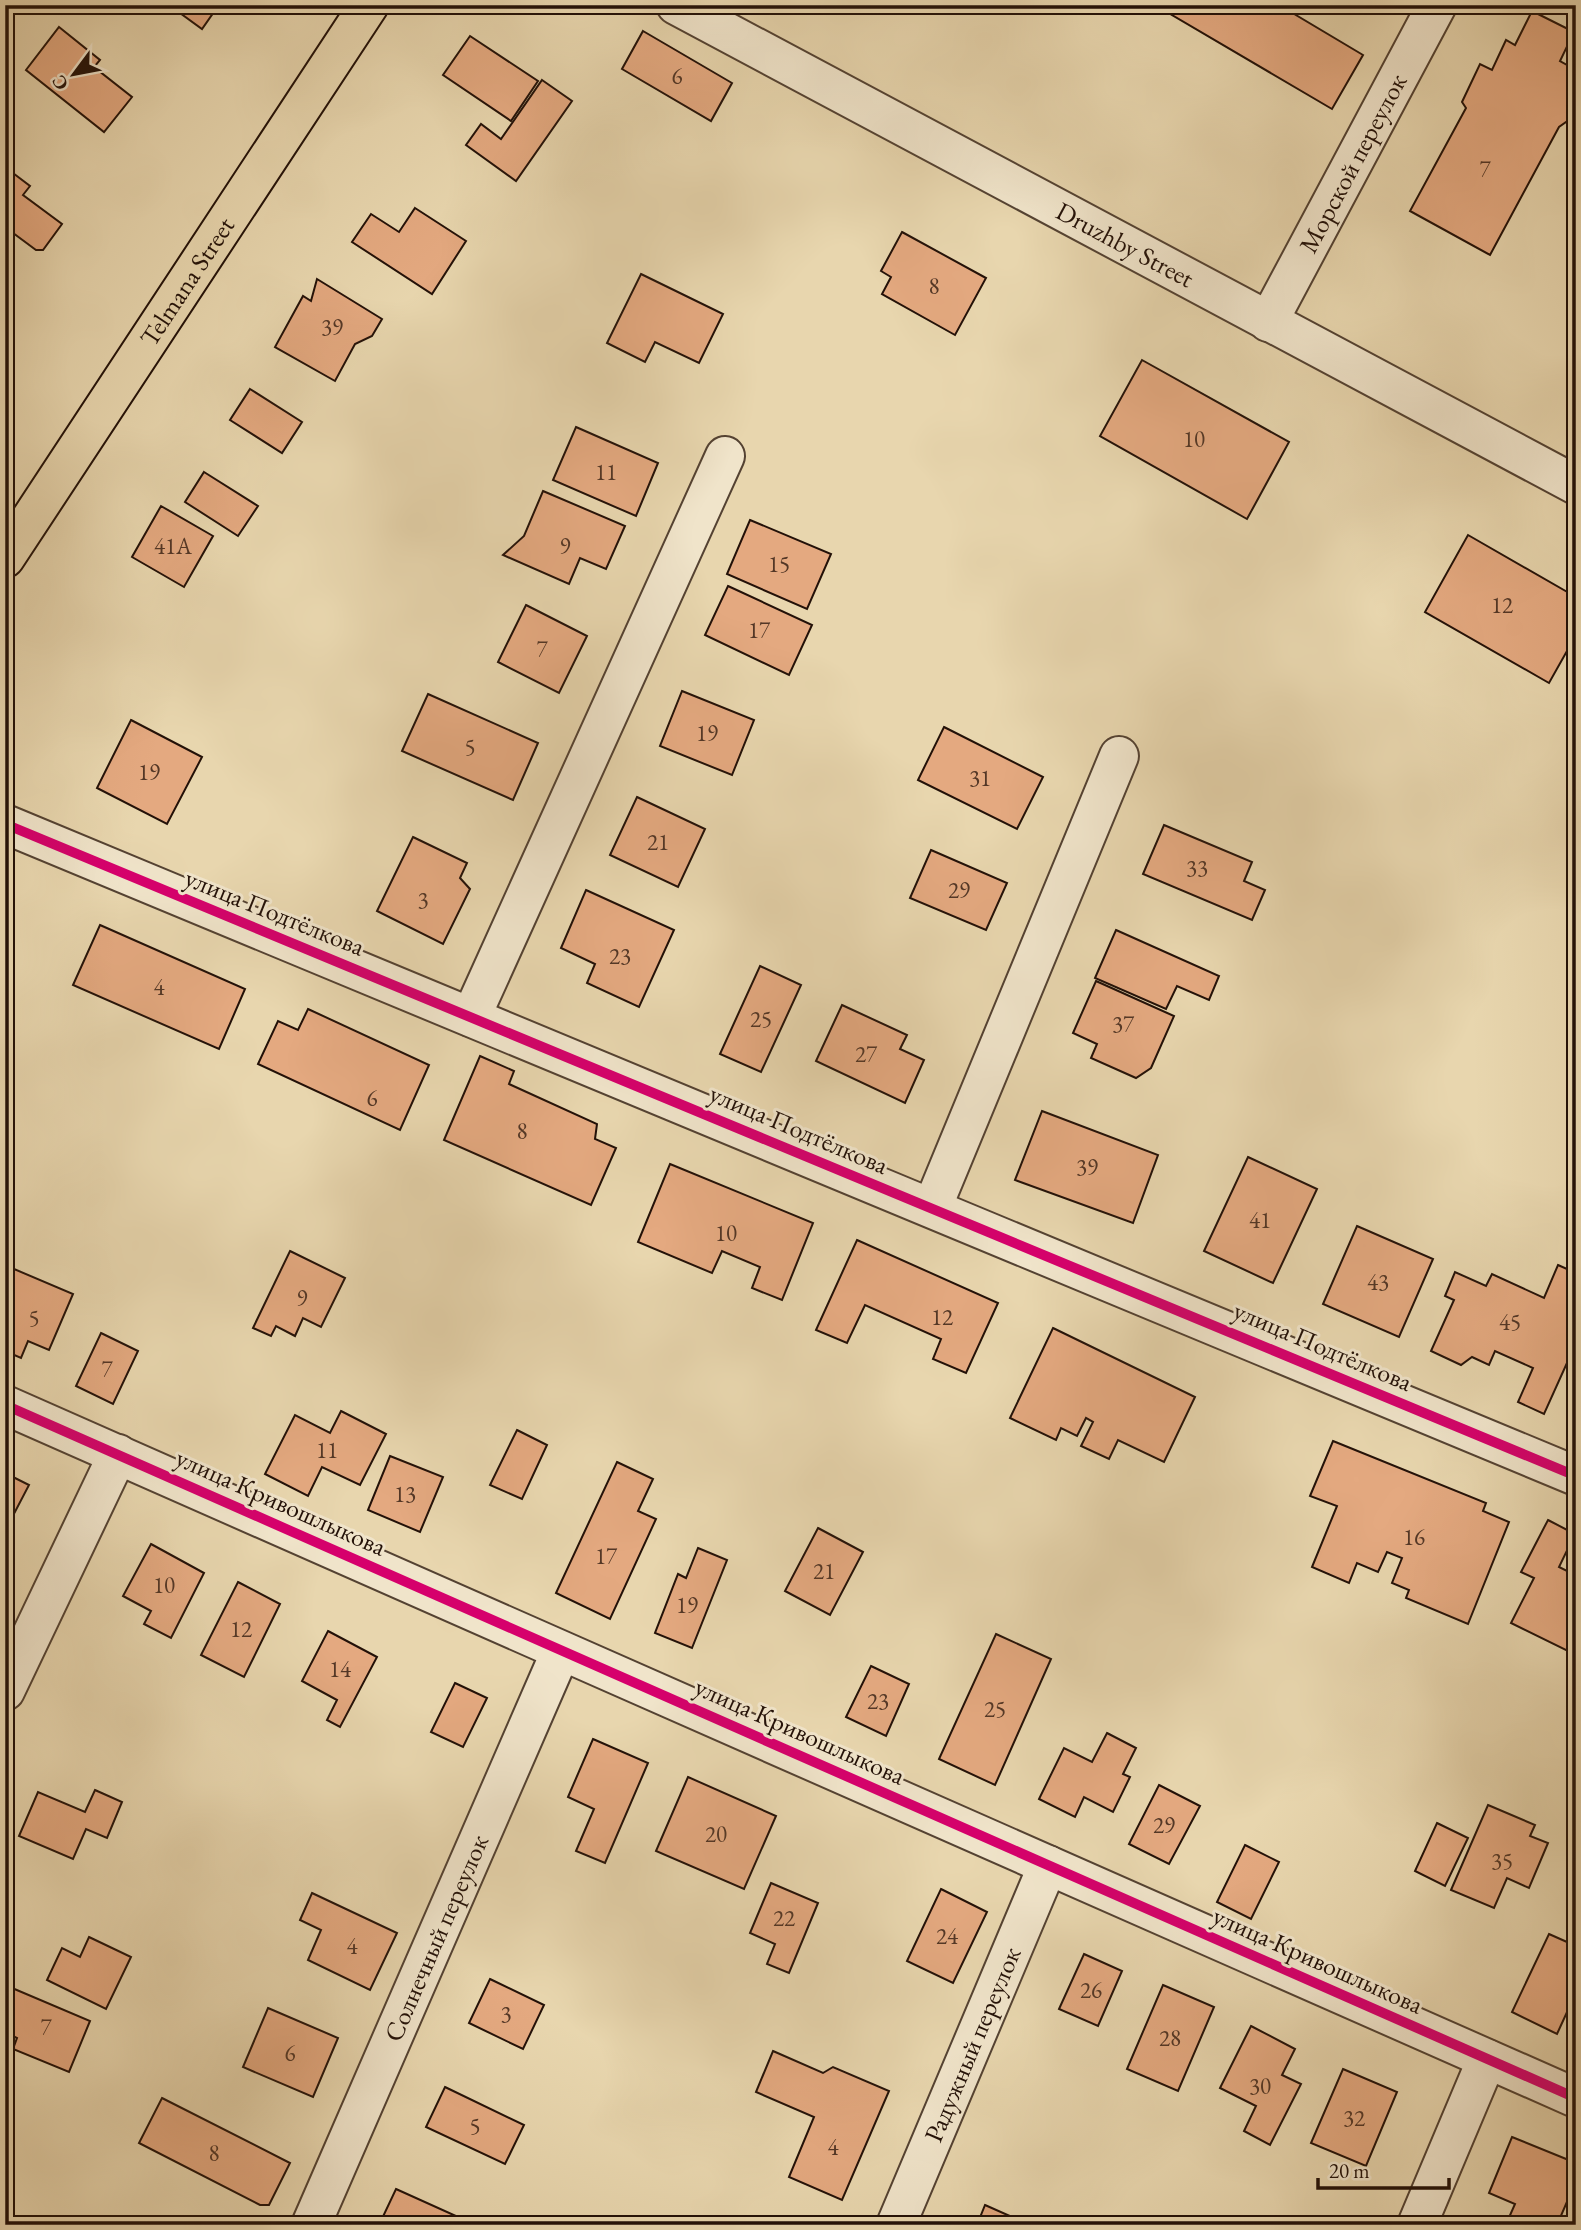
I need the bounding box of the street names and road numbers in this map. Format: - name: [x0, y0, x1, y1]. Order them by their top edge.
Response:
- street label: Морской переулок: [1291, 67, 1415, 259]
- street label: Druzhby Street: [1050, 194, 1200, 295]
- street label: Telmana Street: [132, 210, 242, 353]
- street label: улица Подтёлкова: [180, 860, 370, 964]
- street label: улица Подтёлкова: [704, 1076, 894, 1182]
- street label: улица Подтёлкова: [1228, 1293, 1418, 1399]
- street label: улица Кривошлыкова: [170, 1440, 392, 1564]
- street label: улица Кривошлыкова: [689, 1669, 911, 1793]
- street label: Солнечный переулок: [376, 1829, 496, 2047]
- street label: улица Кривошлыкова: [1207, 1898, 1429, 2022]
- street label: Радужный переулок: [916, 1941, 1029, 2147]

